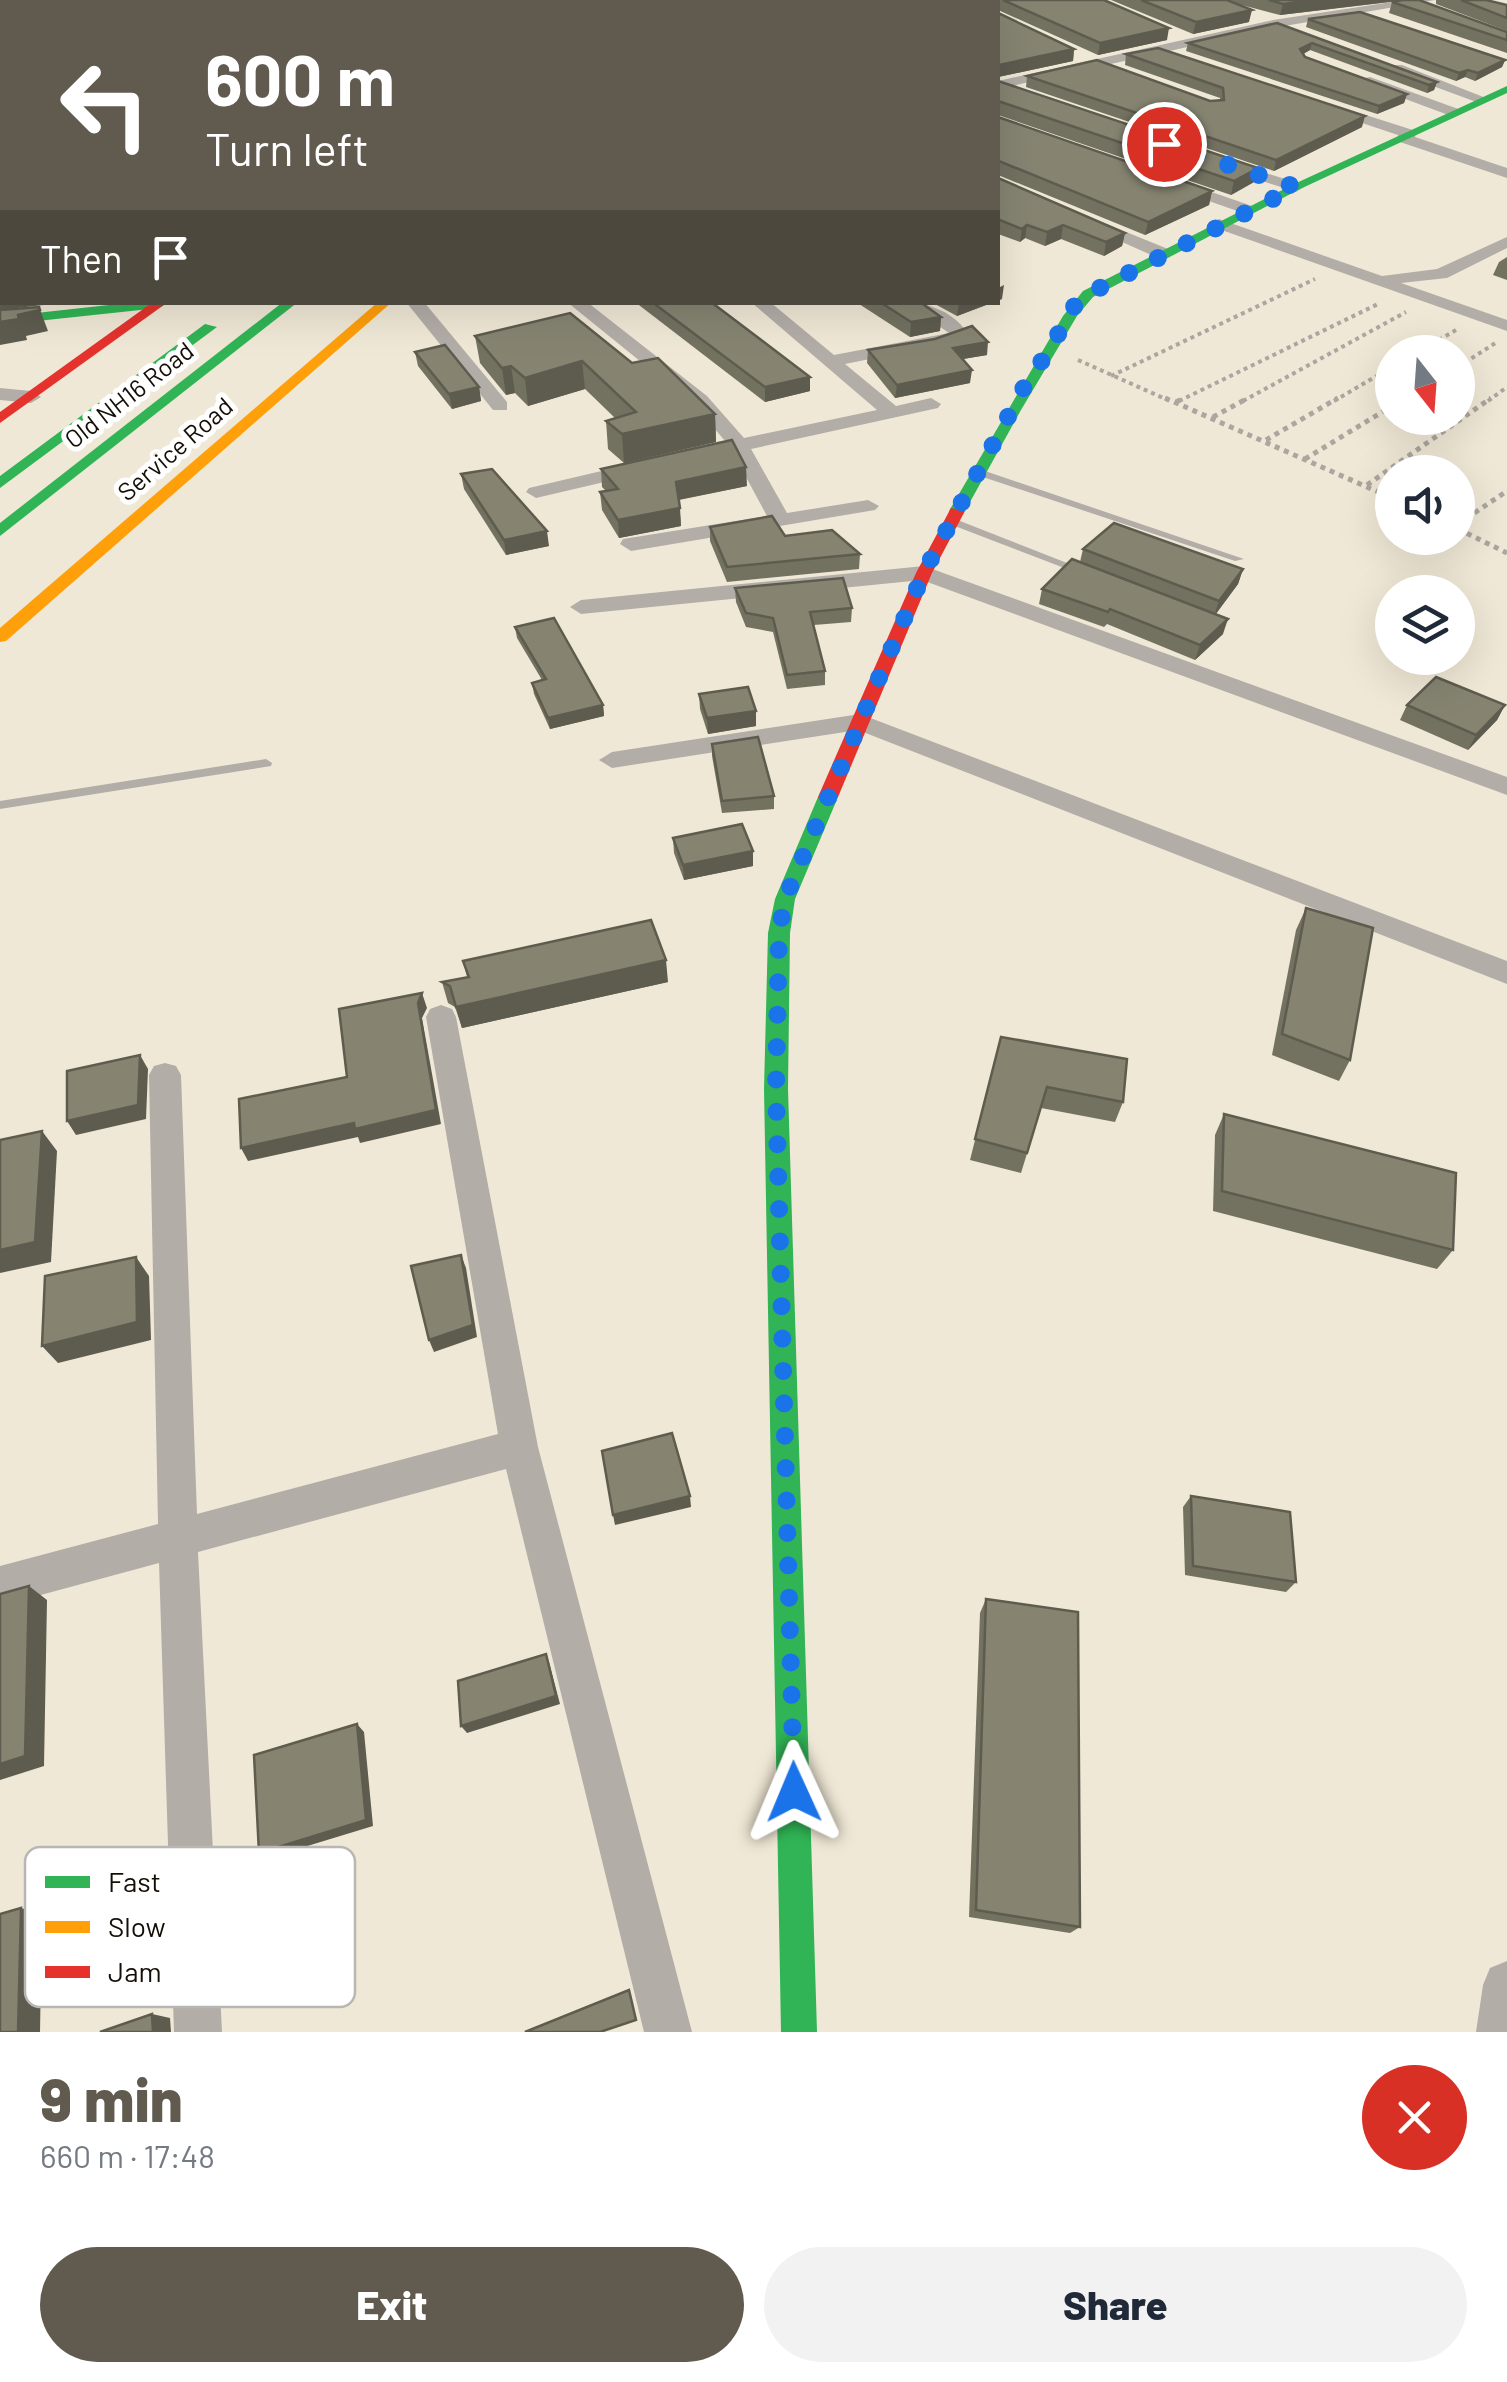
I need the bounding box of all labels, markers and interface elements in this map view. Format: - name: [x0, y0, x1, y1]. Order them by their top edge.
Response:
- text: 600 m: [205, 36, 395, 120]
- icon: left: [40, 40, 170, 170]
- pin: [1122, 102, 1207, 187]
- icon: arrive: [1137, 117, 1192, 172]
- text: Turn left: [205, 121, 369, 175]
- icon: arrive: [143, 230, 198, 285]
- text: Then: [40, 235, 123, 281]
- street label: Old NH16 Road: [58, 335, 199, 454]
- north arrow: [1375, 335, 1475, 435]
- map controls: [1375, 335, 1475, 675]
- street label: Service Road: [111, 390, 238, 506]
- button: sound: [1375, 455, 1475, 555]
- button: layers: [1375, 575, 1475, 675]
- position arrow: [742, 1740, 846, 1844]
- legend: [25, 1847, 355, 2007]
- text: Fast: [108, 1864, 161, 1898]
- text: Slow: [108, 1909, 166, 1943]
- text: Jam: [108, 1954, 162, 1988]
- text: 9 min: [40, 2062, 183, 2134]
- button: close: [1362, 2065, 1467, 2170]
- text: 660 m · 17:48: [40, 2136, 215, 2174]
- button: Exit: [40, 2247, 744, 2362]
- button: Share: [764, 2247, 1467, 2362]

